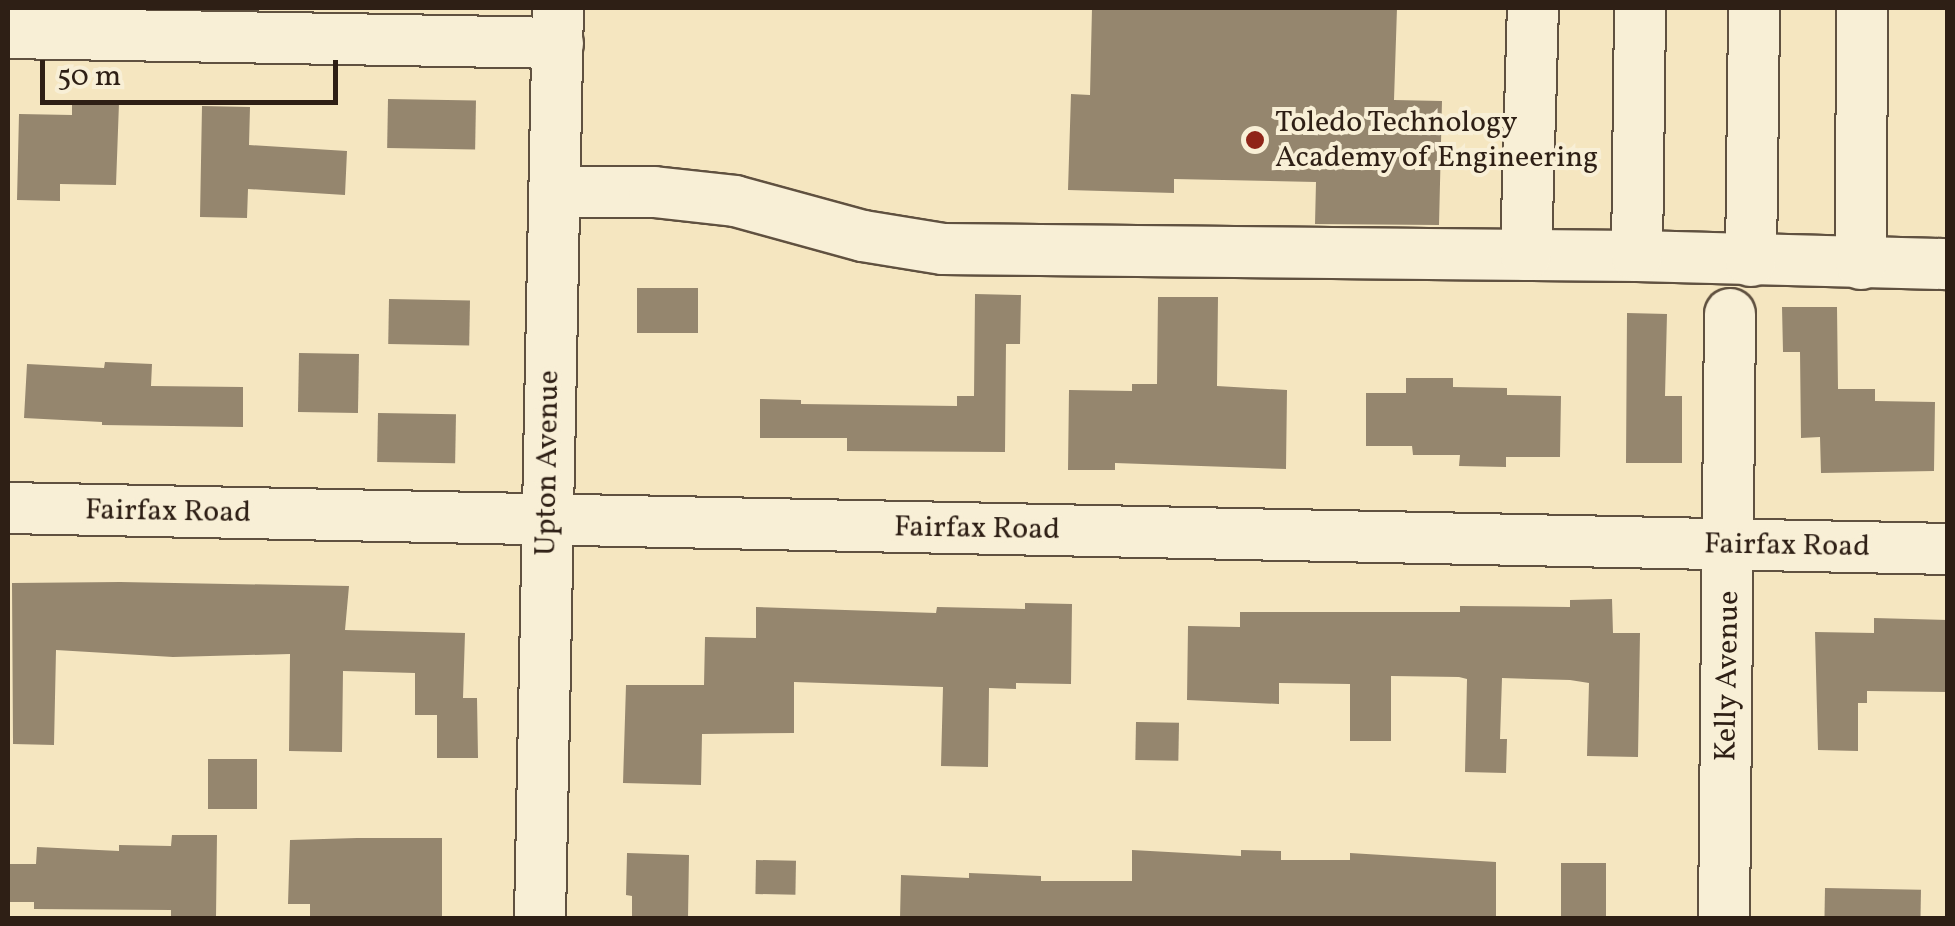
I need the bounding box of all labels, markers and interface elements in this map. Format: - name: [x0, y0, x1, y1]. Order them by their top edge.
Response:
- scale bar: [45, 40, 342, 102]
- text: 50 m: [57, 56, 121, 98]
- place label: Toledo Technology Academy of Engineering: [1275, 105, 1596, 176]
- marker: Toledo Technology Academy of Engineering: [1244, 129, 1266, 151]
- street label: Upton Avenue: [528, 370, 568, 556]
- street label: Fairfax Road: [85, 493, 251, 531]
- street label: Fairfax Road: [894, 510, 1060, 548]
- street label: Fairfax Road: [1704, 527, 1870, 565]
- street label: Kelly Avenue: [1709, 590, 1747, 762]

